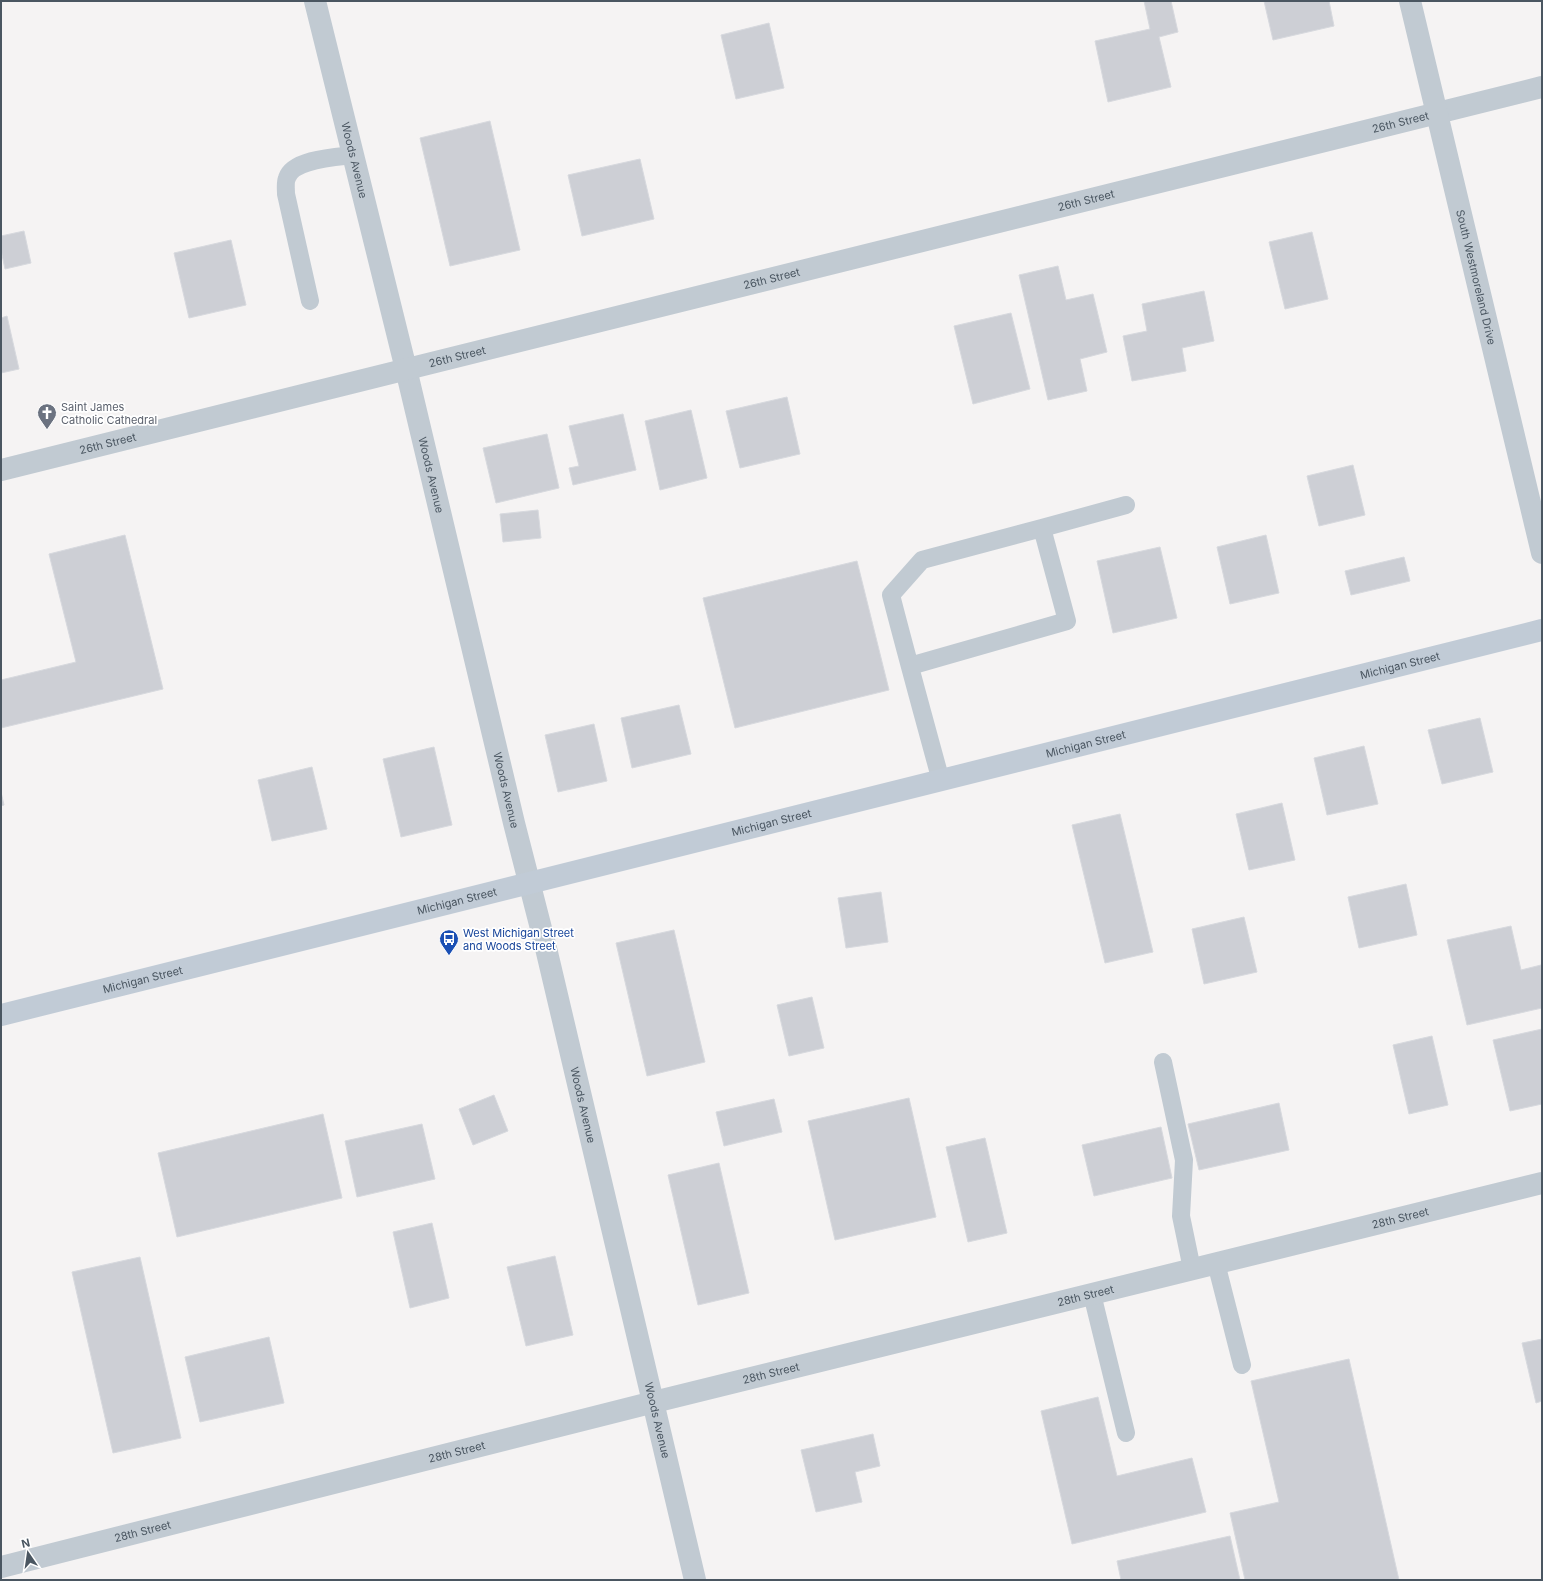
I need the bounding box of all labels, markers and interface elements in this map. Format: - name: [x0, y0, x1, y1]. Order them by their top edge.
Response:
- street label: 26th Street: [1371, 108, 1431, 136]
- street label: Woods Avenue: [338, 121, 371, 200]
- street label: 26th Street: [1056, 186, 1116, 214]
- street label: South Westmoreland Drive: [1453, 208, 1499, 346]
- street label: 26th Street: [742, 265, 802, 292]
- street label: 26th Street: [427, 343, 487, 370]
- place label: Saint James Catholic Cathedral: [61, 400, 157, 427]
- church icon: Saint James Catholic Cathedral: [36, 402, 58, 430]
- street label: 26th Street: [78, 430, 138, 457]
- street label: Woods Avenue: [415, 435, 447, 514]
- street label: Michigan Street: [1359, 649, 1442, 682]
- street label: Michigan Street: [1044, 727, 1127, 761]
- street label: Woods Avenue: [490, 751, 522, 830]
- street label: Michigan Street: [730, 806, 813, 839]
- street label: Michigan Street: [416, 884, 499, 918]
- place label: West Michigan Street and Woods Street: [463, 926, 574, 953]
- bus stop icon: West Michigan Street and Woods Street: [438, 928, 460, 956]
- street label: Michigan Street: [101, 963, 184, 996]
- street label: Woods Avenue: [567, 1065, 599, 1144]
- street label: 28th Street: [1370, 1204, 1430, 1232]
- street label: 28th Street: [1056, 1282, 1116, 1309]
- street label: 28th Street: [741, 1359, 801, 1387]
- street label: Woods Avenue: [642, 1381, 673, 1460]
- street label: 28th Street: [427, 1438, 487, 1466]
- street label: 28th Street: [113, 1517, 173, 1545]
- north arrow: [8, 1533, 48, 1573]
- text: N: [20, 1535, 31, 1551]

